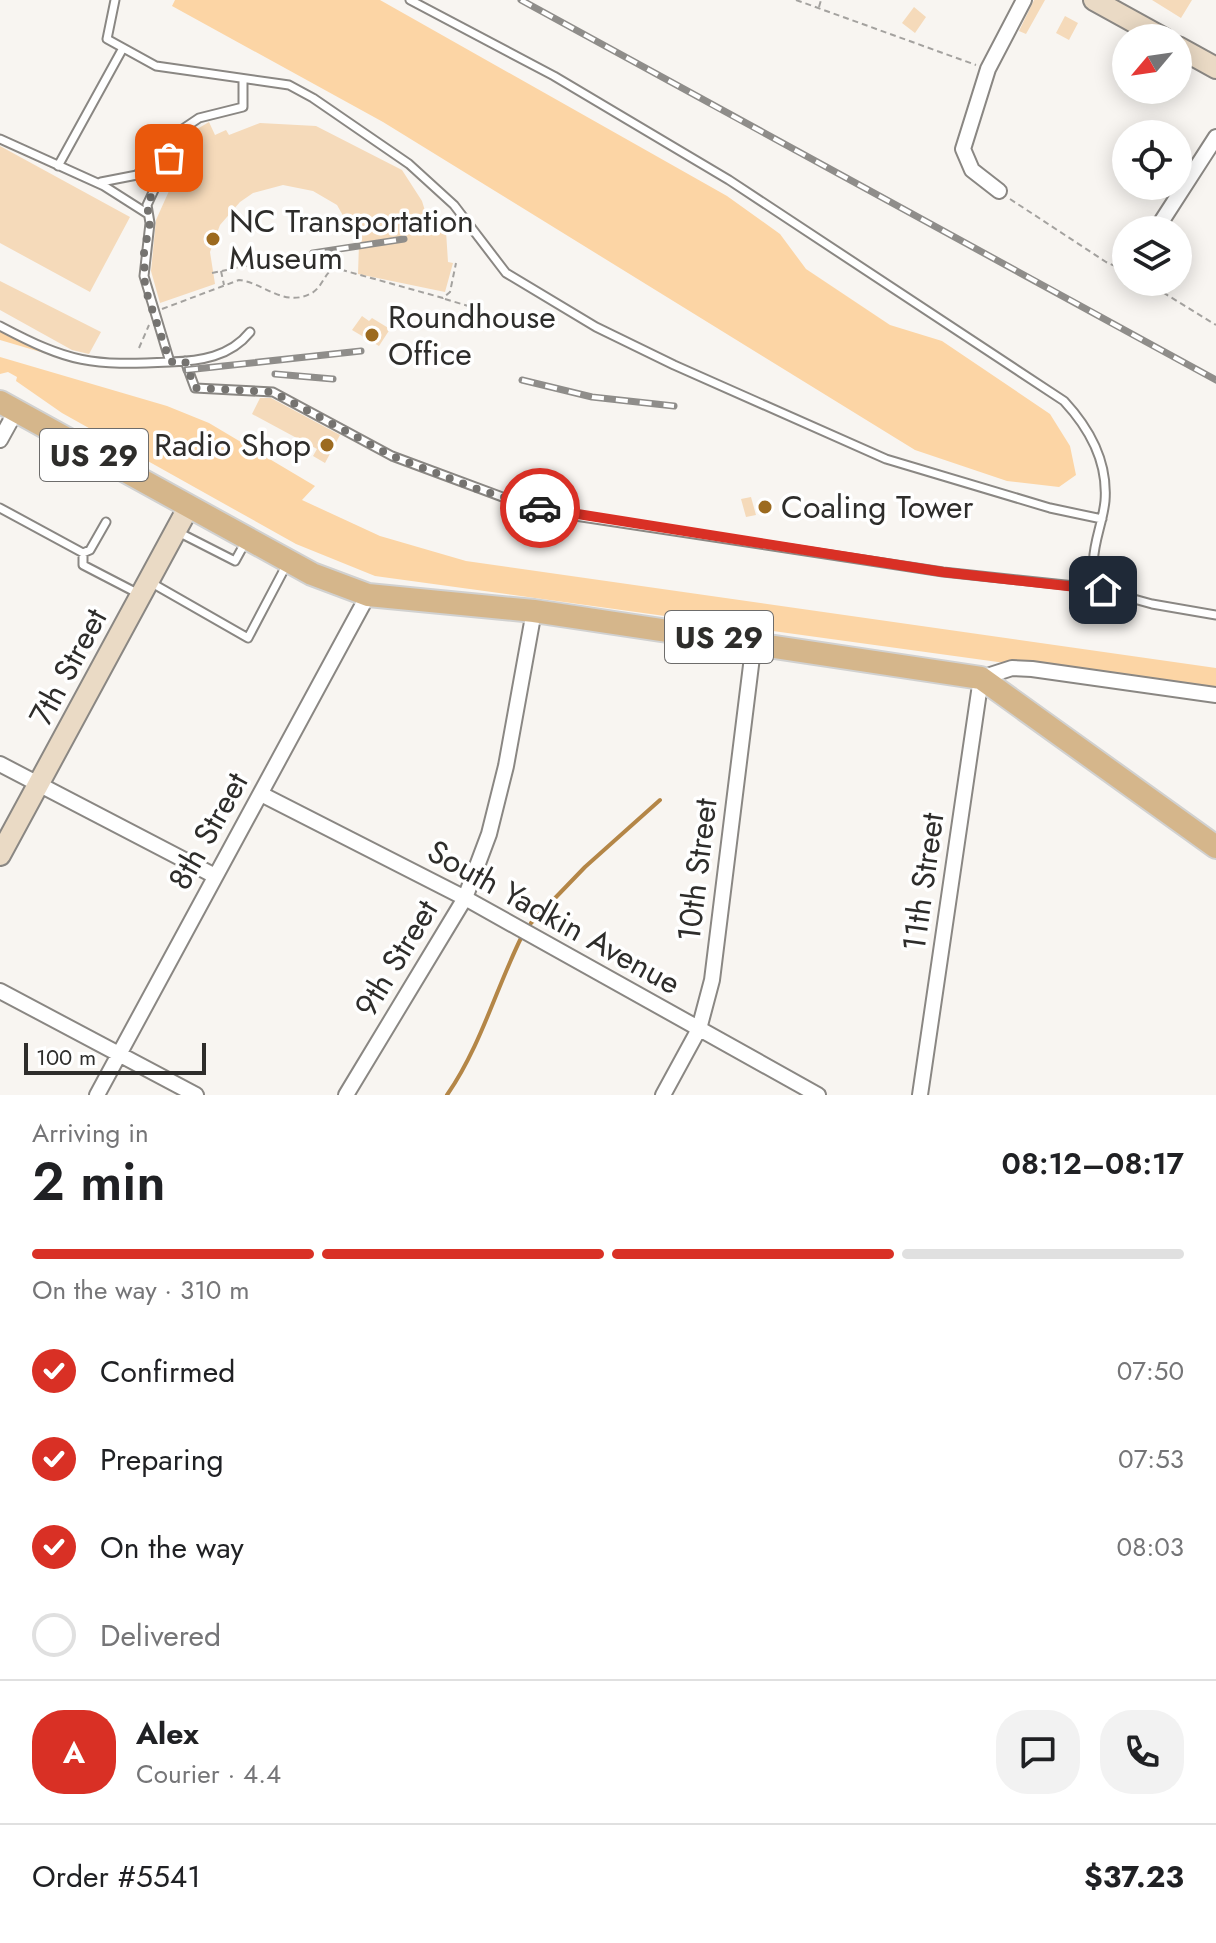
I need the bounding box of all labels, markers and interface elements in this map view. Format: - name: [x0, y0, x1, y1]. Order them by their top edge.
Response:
- north arrow: [1112, 24, 1192, 104]
- map controls: [1112, 24, 1192, 296]
- button: locate: [1112, 120, 1192, 200]
- pin: [135, 124, 203, 192]
- icon: bag: [147, 136, 191, 180]
- place label: NC Transportation Museum: [229, 198, 474, 281]
- button: layers: [1112, 216, 1192, 296]
- marker: NC Transportation Museum: [204, 230, 222, 248]
- place label: Roundhouse Office: [388, 294, 556, 377]
- marker: Roundhouse Office: [363, 326, 381, 344]
- place label: Radio Shop: [154, 422, 311, 468]
- road number: US 29: [40, 429, 148, 481]
- marker: Radio Shop: [318, 436, 336, 454]
- courier: [500, 468, 580, 548]
- place label: Coaling Tower: [781, 484, 974, 530]
- icon: car: [518, 486, 562, 530]
- marker: Coaling Tower: [756, 498, 774, 516]
- pin: [1069, 556, 1137, 624]
- icon: home: [1081, 568, 1125, 612]
- street label: 7th Street: [18, 600, 118, 734]
- road number: US 29: [665, 611, 773, 663]
- street label: 8th Street: [157, 764, 259, 898]
- street label: 10th Street: [665, 795, 729, 944]
- street label: 11th Street: [891, 810, 956, 954]
- street label: South Yadkin Avenue: [419, 828, 689, 1006]
- street label: 9th Street: [343, 891, 449, 1025]
- scale bar: [24, 1039, 206, 1075]
- text: 100 m: [36, 1041, 96, 1073]
- text: Arriving in: [32, 1114, 149, 1152]
- text: 08:12–08:17: [1002, 1142, 1184, 1185]
- text: 2 min: [32, 1144, 165, 1220]
- text: On the way · 310 m: [32, 1271, 250, 1309]
- icon: check: [32, 1349, 76, 1393]
- text: Confirmed: [100, 1350, 235, 1393]
- text: 07:50: [1117, 1352, 1184, 1390]
- icon: check: [32, 1437, 76, 1481]
- text: Preparing: [100, 1438, 224, 1481]
- text: 07:53: [1118, 1440, 1184, 1478]
- icon: check: [32, 1525, 76, 1569]
- text: On the way: [100, 1526, 244, 1569]
- text: 08:03: [1117, 1528, 1184, 1566]
- text: Delivered: [100, 1614, 221, 1657]
- button: chat: [996, 1710, 1080, 1794]
- button: phone: [1100, 1710, 1184, 1794]
- text: Alex: [136, 1712, 199, 1755]
- text: A: [63, 1731, 85, 1774]
- text: Courier · 4.4: [136, 1755, 281, 1793]
- text: Order #5541: [32, 1855, 201, 1898]
- text: $37.23: [1084, 1855, 1184, 1898]

